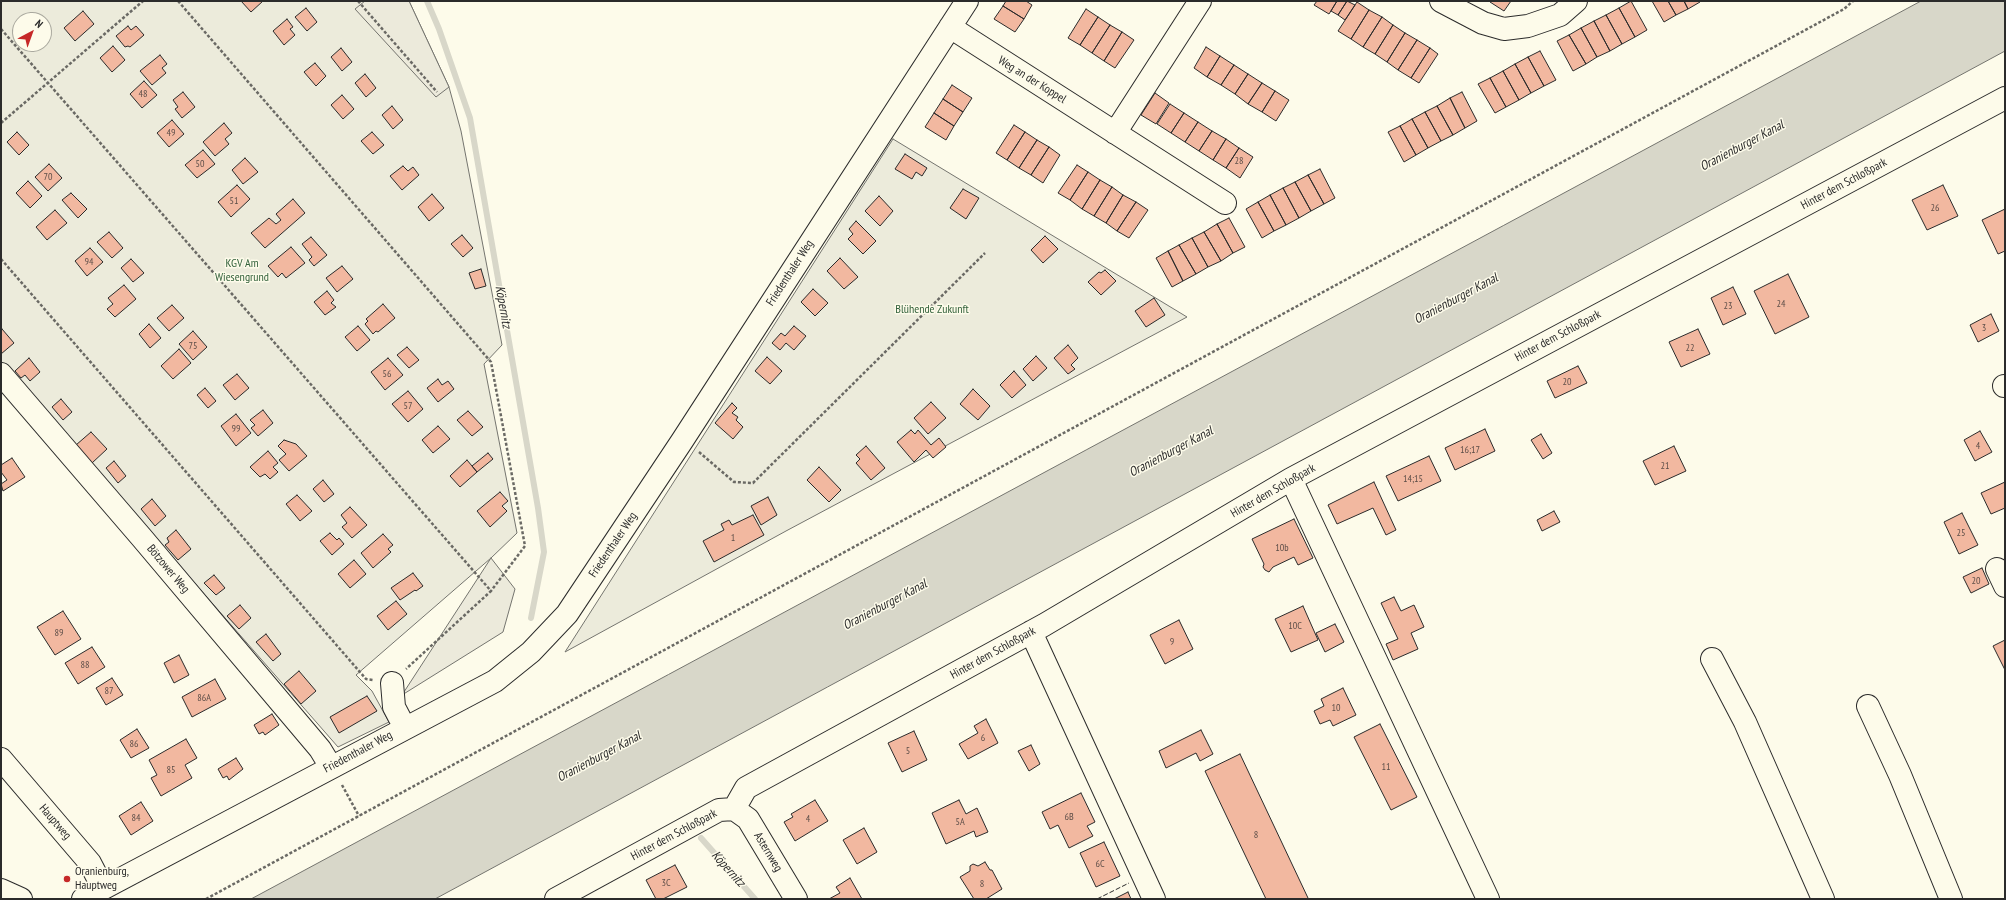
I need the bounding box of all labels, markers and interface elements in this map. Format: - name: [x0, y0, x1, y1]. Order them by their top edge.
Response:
- north arrow: [12, 12, 52, 52]
- text: N: [32, 16, 46, 31]
- street label: Weg an der Koppel: [995, 53, 1069, 107]
- house number: 48: [139, 88, 147, 100]
- water label: Oranienburger Kanal: [1697, 117, 1787, 175]
- house number: 49: [167, 127, 175, 139]
- house number: 28: [1235, 155, 1243, 167]
- street label: Hinter dem Schloßpark: [1799, 155, 1889, 213]
- house number: 50: [196, 158, 204, 170]
- house number: 70: [44, 171, 52, 183]
- house number: 51: [230, 195, 238, 207]
- house number: 26: [1931, 202, 1939, 214]
- street label: Friedenthaler Weg: [763, 237, 817, 309]
- house number: 94: [85, 256, 93, 268]
- park label: KGV Am Wiesengrund: [215, 257, 269, 285]
- water label: Oranienburger Kanal: [1411, 270, 1501, 328]
- water label: Köpernitz: [492, 285, 514, 329]
- house number: 24: [1777, 298, 1785, 310]
- house number: 23: [1724, 300, 1732, 312]
- park label: Blühende Zukunft: [895, 303, 969, 317]
- street label: Hinter dem Schloßpark: [1513, 307, 1603, 365]
- house number: 3: [1982, 322, 1986, 334]
- house number: 75: [189, 340, 197, 352]
- house number: 22: [1686, 342, 1694, 354]
- house number: 56: [383, 368, 391, 380]
- house number: 20: [1563, 376, 1571, 388]
- house number: 57: [404, 400, 412, 412]
- house number: 99: [232, 423, 240, 435]
- water label: Oranienburger Kanal: [1126, 423, 1216, 481]
- house number: 4: [1976, 440, 1980, 452]
- house number: 16;17: [1460, 444, 1480, 456]
- house number: 21: [1661, 460, 1669, 472]
- street label: Hinter dem Schloßpark: [1228, 461, 1318, 521]
- house number: 14;15: [1403, 473, 1423, 485]
- street label: Friedenthaler Weg: [586, 510, 640, 580]
- house number: 25: [1957, 527, 1965, 539]
- house number: 1: [731, 532, 735, 544]
- street label: Bötzower Weg: [144, 542, 192, 596]
- house number: 10b: [1275, 542, 1289, 554]
- house number: 20: [1972, 575, 1980, 587]
- water label: Oranienburger Kanal: [840, 576, 930, 634]
- house number: 10C: [1288, 620, 1302, 632]
- street label: Hinter dem Schloßpark: [948, 624, 1038, 682]
- house number: 89: [55, 627, 63, 639]
- house number: 9: [1170, 636, 1174, 648]
- house number: 88: [81, 659, 89, 671]
- house number: 87: [105, 685, 113, 697]
- house number: 86A: [197, 692, 211, 704]
- house number: 10: [1332, 702, 1340, 714]
- street label: Friedenthaler Weg: [321, 728, 395, 776]
- water label: Oranienburger Kanal: [554, 728, 644, 786]
- house number: 6: [981, 732, 985, 744]
- house number: 86: [130, 738, 138, 750]
- house number: 5: [906, 745, 910, 757]
- house number: 11: [1382, 761, 1390, 773]
- house number: 85: [167, 764, 175, 776]
- street label: Hauptweg: [36, 801, 74, 843]
- street label: Hinter dem Schloßpark: [629, 806, 719, 864]
- house number: 6B: [1064, 811, 1074, 823]
- house number: 84: [132, 812, 140, 824]
- house number: 4: [806, 813, 810, 825]
- house number: 5A: [955, 816, 965, 828]
- house number: 8: [1254, 829, 1258, 841]
- street label: Asternweg: [751, 830, 785, 874]
- water label: Köpernitz: [708, 848, 748, 890]
- house number: 6C: [1095, 858, 1105, 870]
- place label: Oranienburg, Hauptweg: [75, 865, 129, 893]
- marker: Oranienburg, Hauptweg: [62, 874, 72, 884]
- house number: 3C: [661, 877, 671, 889]
- house number: 8: [980, 878, 984, 890]

